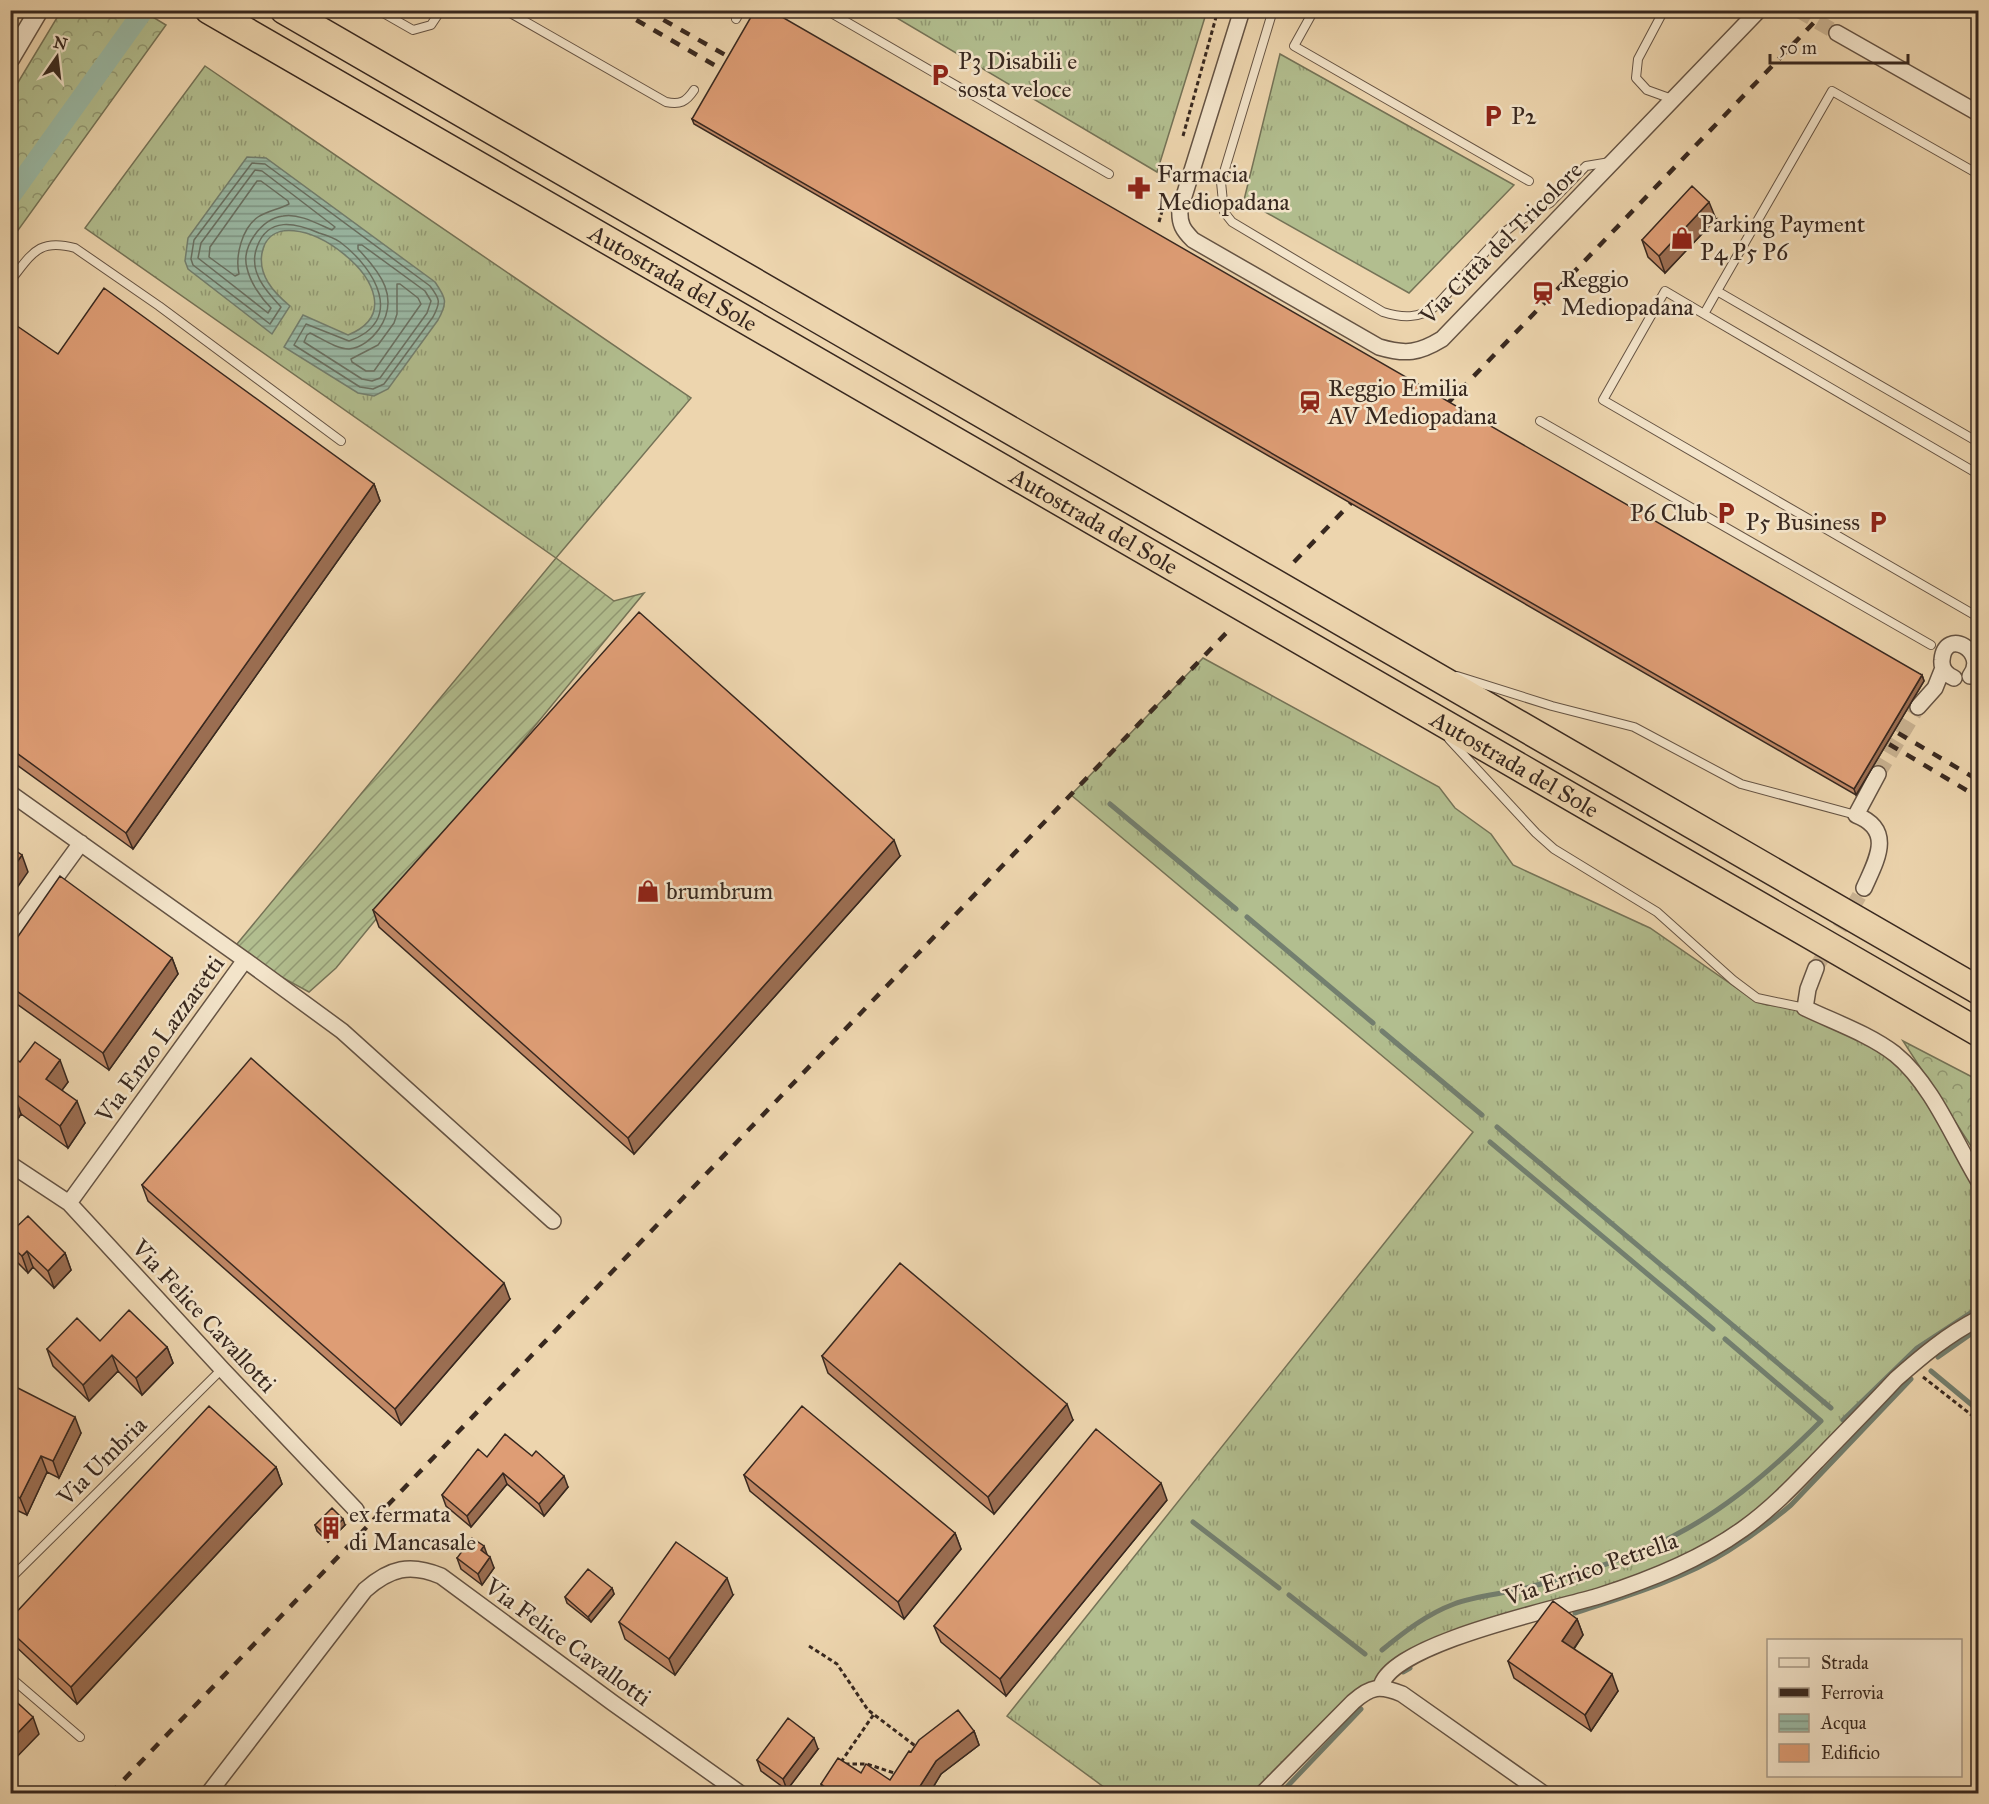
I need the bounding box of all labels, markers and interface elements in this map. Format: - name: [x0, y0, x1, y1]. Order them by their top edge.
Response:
- north arrow: [27, 27, 87, 87]
- scale bar: [1770, 27, 1908, 65]
- text: N: [52, 32, 70, 54]
- text: 50 m: [1779, 37, 1817, 59]
- place label: P3 Disabili e sosta veloce: [958, 46, 1077, 104]
- parking icon: P3 Disabili e sosta veloce: [927, 62, 953, 88]
- place label: P2: [1511, 101, 1537, 131]
- parking icon: P2: [1480, 103, 1506, 129]
- street label: Via Città del Tricolore: [1412, 155, 1589, 332]
- place label: Farmacia Mediopadana: [1157, 159, 1291, 217]
- pharmacy icon: Farmacia Mediopadana: [1126, 175, 1152, 201]
- place label: Parking Payment P4 P5 P6: [1700, 209, 1866, 267]
- street label: Autostrada del Sole: [583, 217, 763, 338]
- shop icon: Parking Payment P4 P5 P6: [1669, 225, 1695, 251]
- place label: Reggio Mediopadana: [1561, 264, 1695, 322]
- station icon: Reggio Mediopadana: [1530, 280, 1556, 306]
- place label: Reggio Emilia AV Mediopadana: [1327, 373, 1498, 431]
- station icon: Reggio Emilia AV Mediopadana: [1297, 389, 1323, 415]
- street label: Autostrada del Sole: [1004, 460, 1183, 582]
- place label: P6 Club: [1630, 498, 1708, 528]
- parking icon: P6 Club: [1713, 500, 1739, 526]
- place label: P5 Business: [1745, 507, 1860, 537]
- parking icon: P5 Business: [1865, 509, 1891, 535]
- street label: Autostrada del Sole: [1424, 704, 1604, 825]
- place label: brumbrum: [666, 876, 773, 906]
- shop icon: brumbrum: [635, 878, 661, 904]
- street label: Via Enzo Lazzaretti: [89, 949, 231, 1129]
- street label: Via Felice Cavallotti: [125, 1232, 283, 1399]
- street label: Via Umbria: [50, 1409, 154, 1513]
- place label: ex fermata di Mancasale: [349, 1499, 476, 1557]
- building icon: ex fermata di Mancasale: [318, 1515, 344, 1541]
- street label: Via Errico Petrella: [1499, 1525, 1682, 1613]
- street label: Via Felice Cavallotti: [478, 1571, 657, 1713]
- legend: [1767, 1639, 1962, 1777]
- text: Strada: [1821, 1652, 1869, 1674]
- text: Ferrovia: [1821, 1682, 1884, 1704]
- text: Acqua: [1820, 1712, 1867, 1735]
- text: Edificio: [1821, 1742, 1880, 1764]

